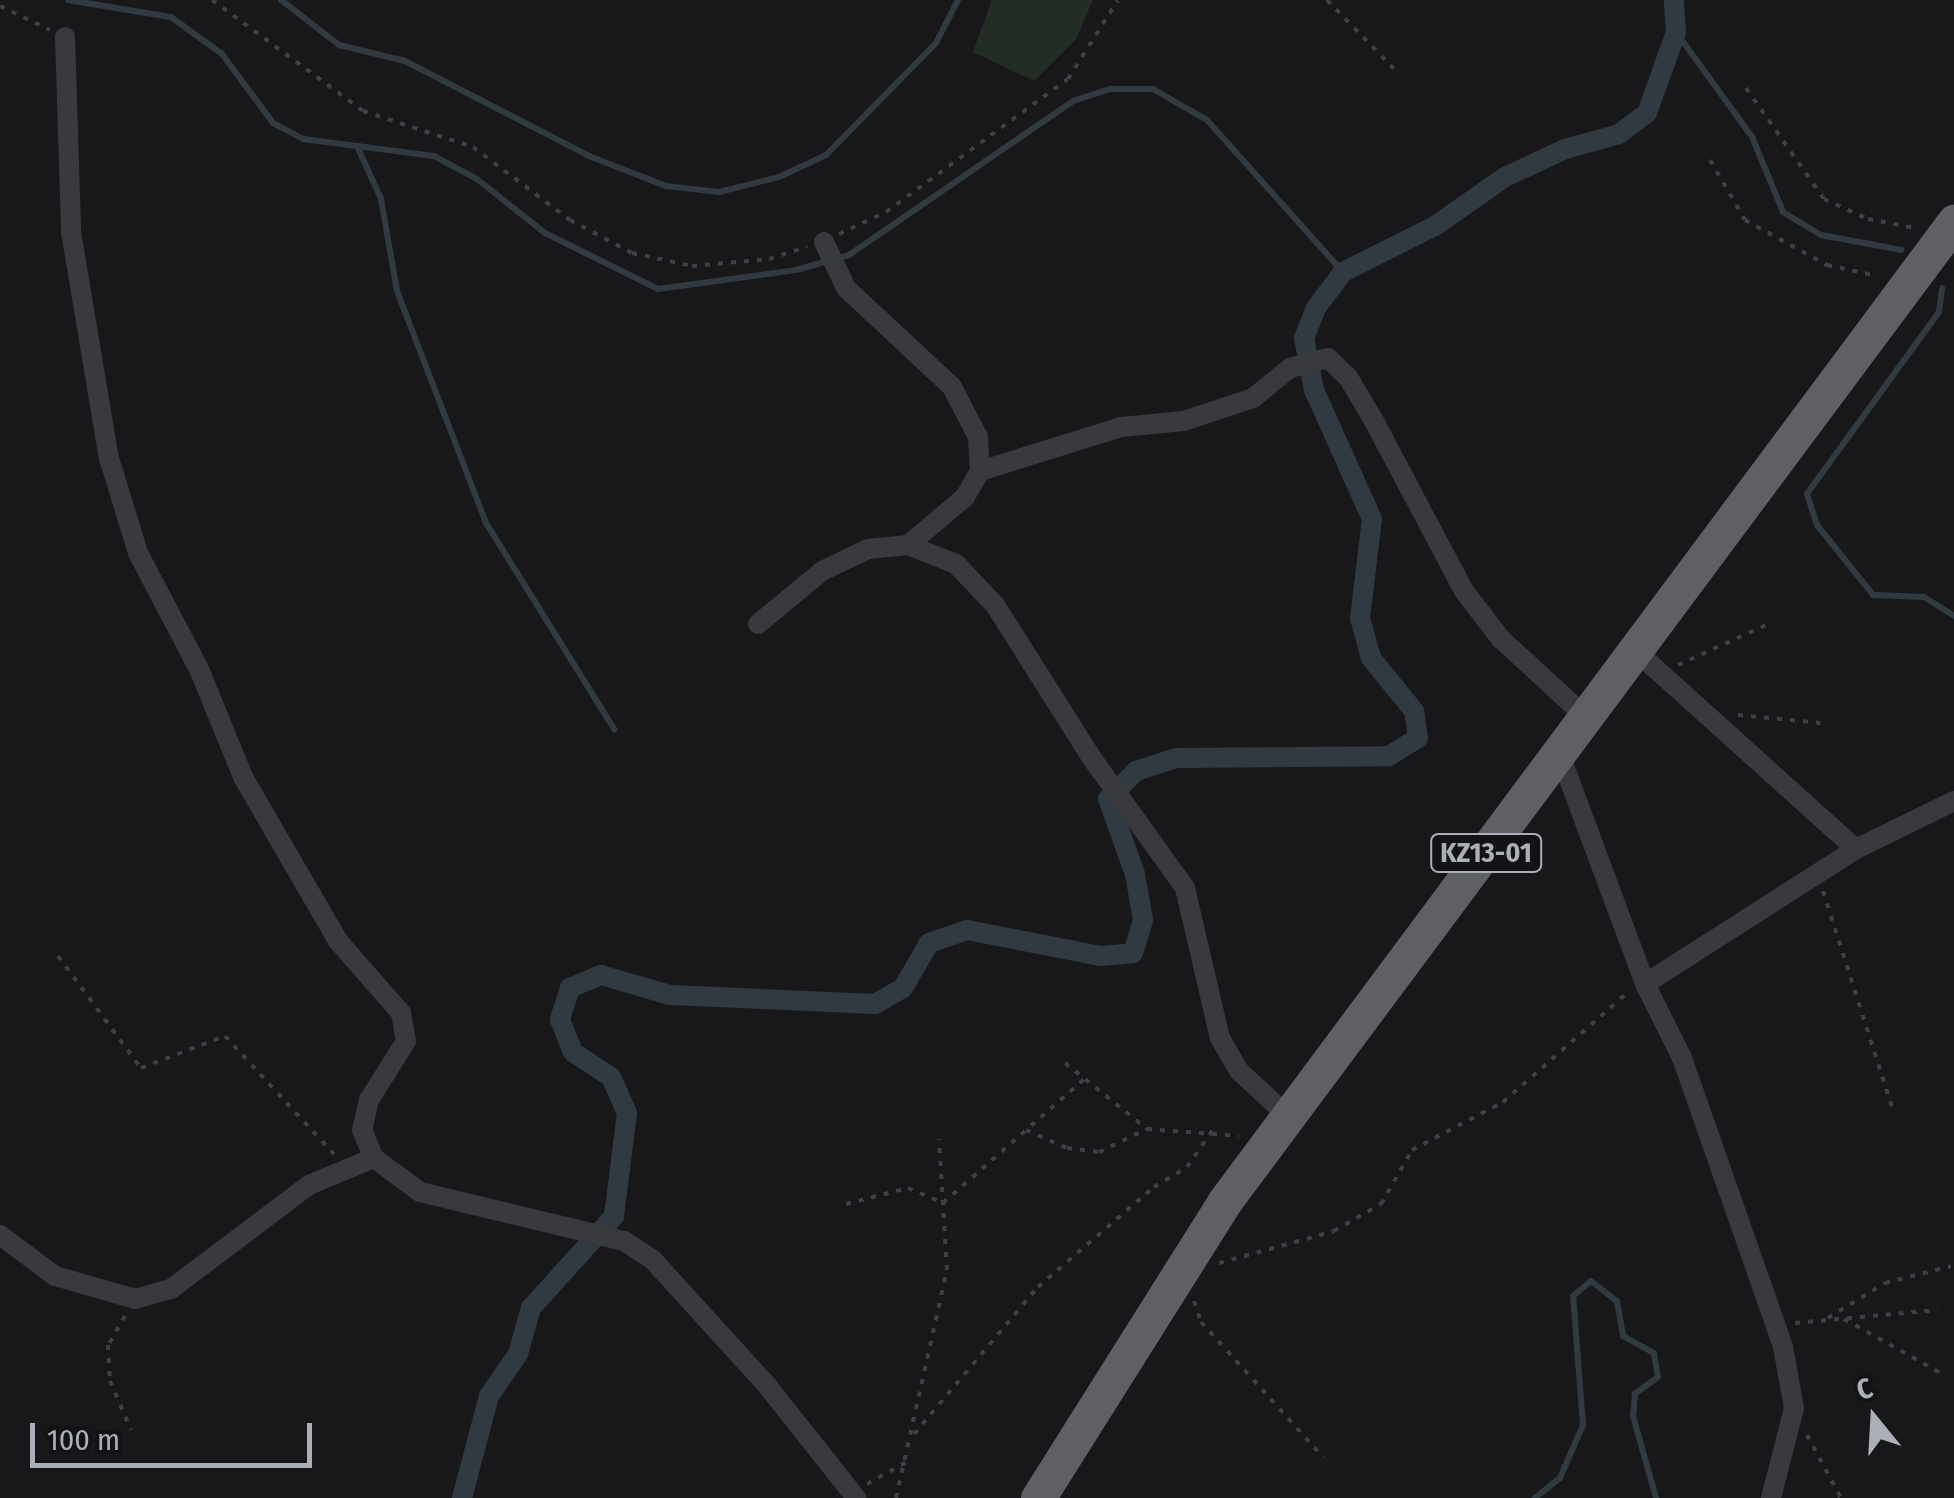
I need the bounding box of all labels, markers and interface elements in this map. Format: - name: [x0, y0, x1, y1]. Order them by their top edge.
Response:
- road number: KZ13-01: [1428, 830, 1544, 876]
- north arrow: [1824, 1368, 1924, 1468]
- text: С: [1852, 1371, 1877, 1407]
- scale bar: [35, 1403, 318, 1465]
- text: 100 m: [47, 1422, 120, 1458]

